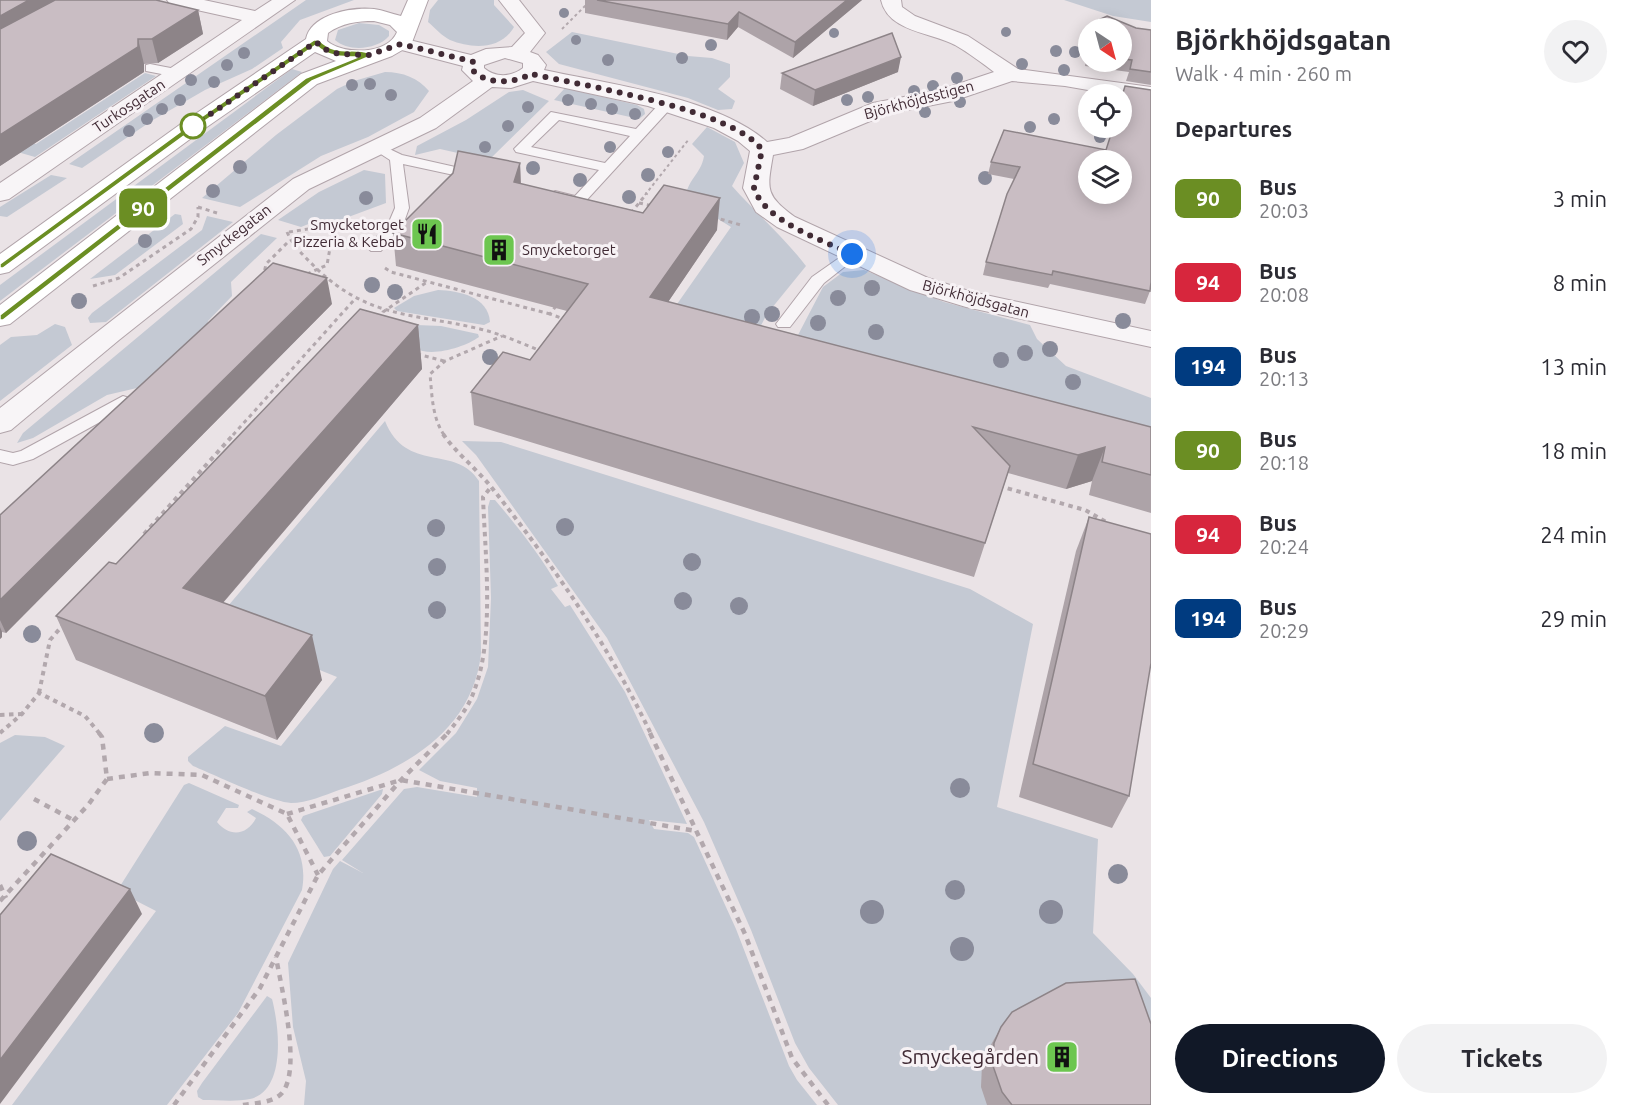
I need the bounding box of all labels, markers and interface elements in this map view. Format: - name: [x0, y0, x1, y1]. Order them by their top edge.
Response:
- north arrow: [1078, 18, 1132, 72]
- map controls: [1078, 18, 1132, 204]
- button: heart: [1544, 20, 1607, 83]
- text: Björkhöjdsgatan: [1175, 24, 1391, 55]
- text: Walk · 4 min · 260 m: [1175, 62, 1352, 85]
- street label: Turkosgatan: [89, 75, 168, 136]
- street label: Björkhöjdsstigen: [862, 77, 976, 122]
- button: locate: [1078, 84, 1132, 138]
- unlabelled marker: [180, 113, 206, 139]
- text: Departures: [1175, 116, 1292, 141]
- button: layers: [1078, 150, 1132, 204]
- text: Bus: [1259, 174, 1297, 199]
- text: 90: [1196, 186, 1220, 210]
- text: 3 min: [1553, 186, 1607, 211]
- line badge: 90: [116, 188, 170, 228]
- text: 90: [131, 196, 155, 220]
- text: 20:03: [1259, 199, 1309, 222]
- street label: Smyckegatan: [193, 200, 274, 269]
- place label: Smycketorget Pizzeria & Kebab: [293, 216, 404, 250]
- restaurant icon: Smycketorget Pizzeria & Kebab: [409, 216, 445, 252]
- building icon: Smycketorget: [481, 232, 517, 268]
- your location: [837, 239, 867, 269]
- place label: Smycketorget: [522, 241, 616, 258]
- text: Bus: [1259, 258, 1297, 283]
- text: 94: [1196, 270, 1220, 294]
- text: 8 min: [1553, 270, 1607, 295]
- street label: Björkhöjdsgatan: [921, 276, 1031, 321]
- text: 20:08: [1259, 283, 1309, 306]
- text: Bus: [1259, 342, 1297, 367]
- text: 194: [1190, 354, 1226, 378]
- text: 13 min: [1540, 354, 1607, 379]
- text: 20:13: [1259, 367, 1309, 390]
- text: Bus: [1259, 426, 1297, 451]
- text: 90: [1196, 438, 1220, 462]
- text: 18 min: [1540, 438, 1607, 463]
- text: 20:18: [1259, 451, 1309, 474]
- text: Bus: [1259, 510, 1297, 535]
- text: 94: [1196, 522, 1220, 546]
- text: 24 min: [1540, 522, 1607, 547]
- text: 20:24: [1259, 535, 1309, 558]
- text: Bus: [1259, 594, 1297, 619]
- text: 194: [1190, 606, 1226, 630]
- text: 29 min: [1540, 606, 1607, 631]
- text: 20:29: [1259, 619, 1309, 642]
- button: Directions: [1175, 1024, 1385, 1093]
- button: Tickets: [1397, 1024, 1607, 1093]
- building icon: Smyckegården: [1044, 1039, 1080, 1075]
- place label: Smyckegården: [902, 1044, 1039, 1068]

